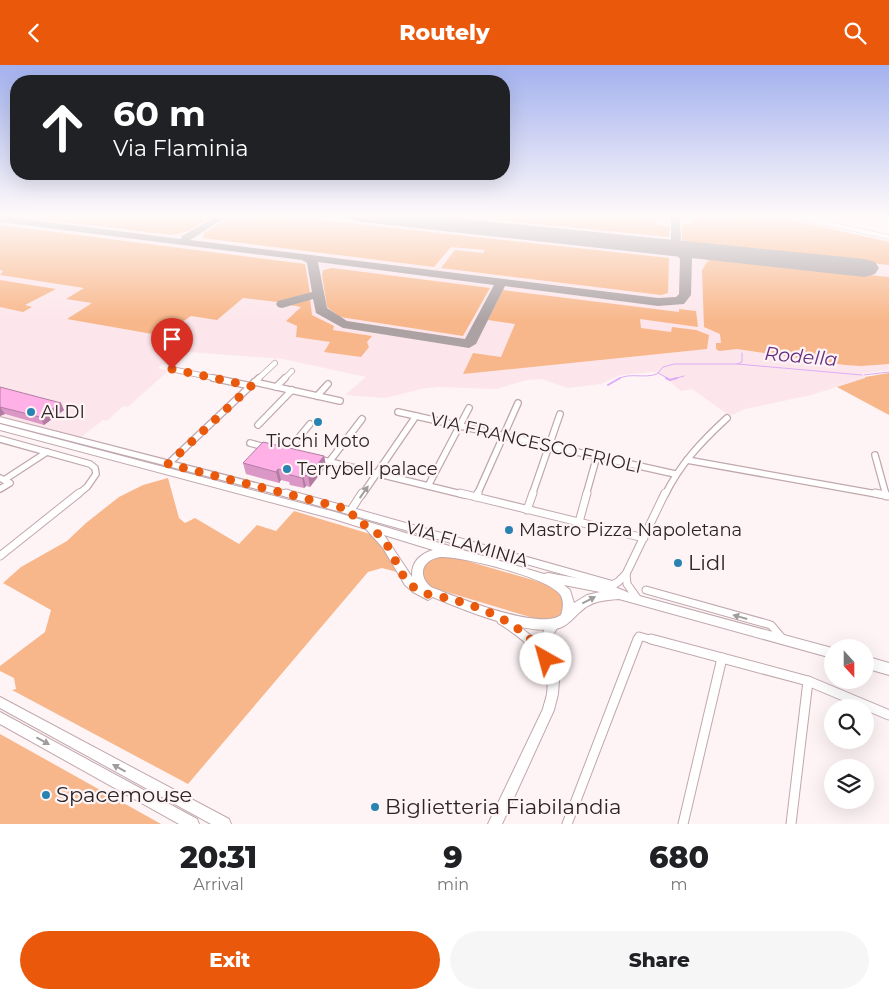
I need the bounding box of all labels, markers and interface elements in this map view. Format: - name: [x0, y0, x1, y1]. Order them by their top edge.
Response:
- icon: back: [20, 19, 48, 47]
- text: Routely: [399, 19, 490, 46]
- icon: search: [841, 19, 869, 47]
- text: 60 m: [113, 92, 206, 135]
- icon: ahead: [30, 95, 95, 160]
- text: Via Flaminia: [113, 135, 249, 162]
- pin: [151, 318, 193, 369]
- icon: arrive: [158, 325, 186, 353]
- water label: Rodella: [764, 342, 838, 371]
- place label: ALDI: [41, 401, 85, 423]
- marker: ALDI: [25, 406, 37, 418]
- street label: VIA FRANCESCO FRIOLI: [428, 408, 644, 478]
- marker: Ticchi Moto: [312, 416, 324, 428]
- place label: Ticchi Moto: [266, 430, 370, 452]
- place label: Terrybell palace: [297, 458, 438, 480]
- marker: Terrybell palace: [281, 463, 293, 475]
- one-way arrow: [359, 485, 368, 499]
- street label: VIA FLAMINIA: [403, 516, 531, 572]
- place label: Mastro Pizza Napoletana: [519, 519, 742, 541]
- marker: Mastro Pizza Napoletana: [503, 524, 515, 536]
- place label: Lidl: [688, 550, 726, 575]
- marker: Lidl: [672, 557, 684, 569]
- one-way arrow: [582, 596, 596, 604]
- one-way arrow: [732, 612, 747, 620]
- position arrow: [519, 632, 571, 684]
- north arrow: [824, 639, 874, 689]
- map controls: [824, 639, 874, 809]
- button: search: [824, 699, 874, 749]
- one-way arrow: [36, 737, 49, 746]
- button: layers: [824, 759, 874, 809]
- one-way arrow: [112, 764, 127, 772]
- place label: Spacemouse: [56, 782, 192, 807]
- marker: Spacemouse: [40, 789, 52, 801]
- place label: Biglietteria Fiabilandia: [385, 794, 621, 819]
- marker: Biglietteria Fiabilandia: [369, 801, 381, 813]
- text: 20:31: [180, 839, 257, 876]
- text: 9: [443, 839, 463, 876]
- text: 680: [649, 839, 709, 876]
- text: Arrival: [193, 875, 244, 894]
- text: min: [437, 875, 469, 894]
- text: m: [671, 875, 688, 894]
- button: Exit: [20, 931, 440, 989]
- button: Share: [450, 931, 869, 989]

